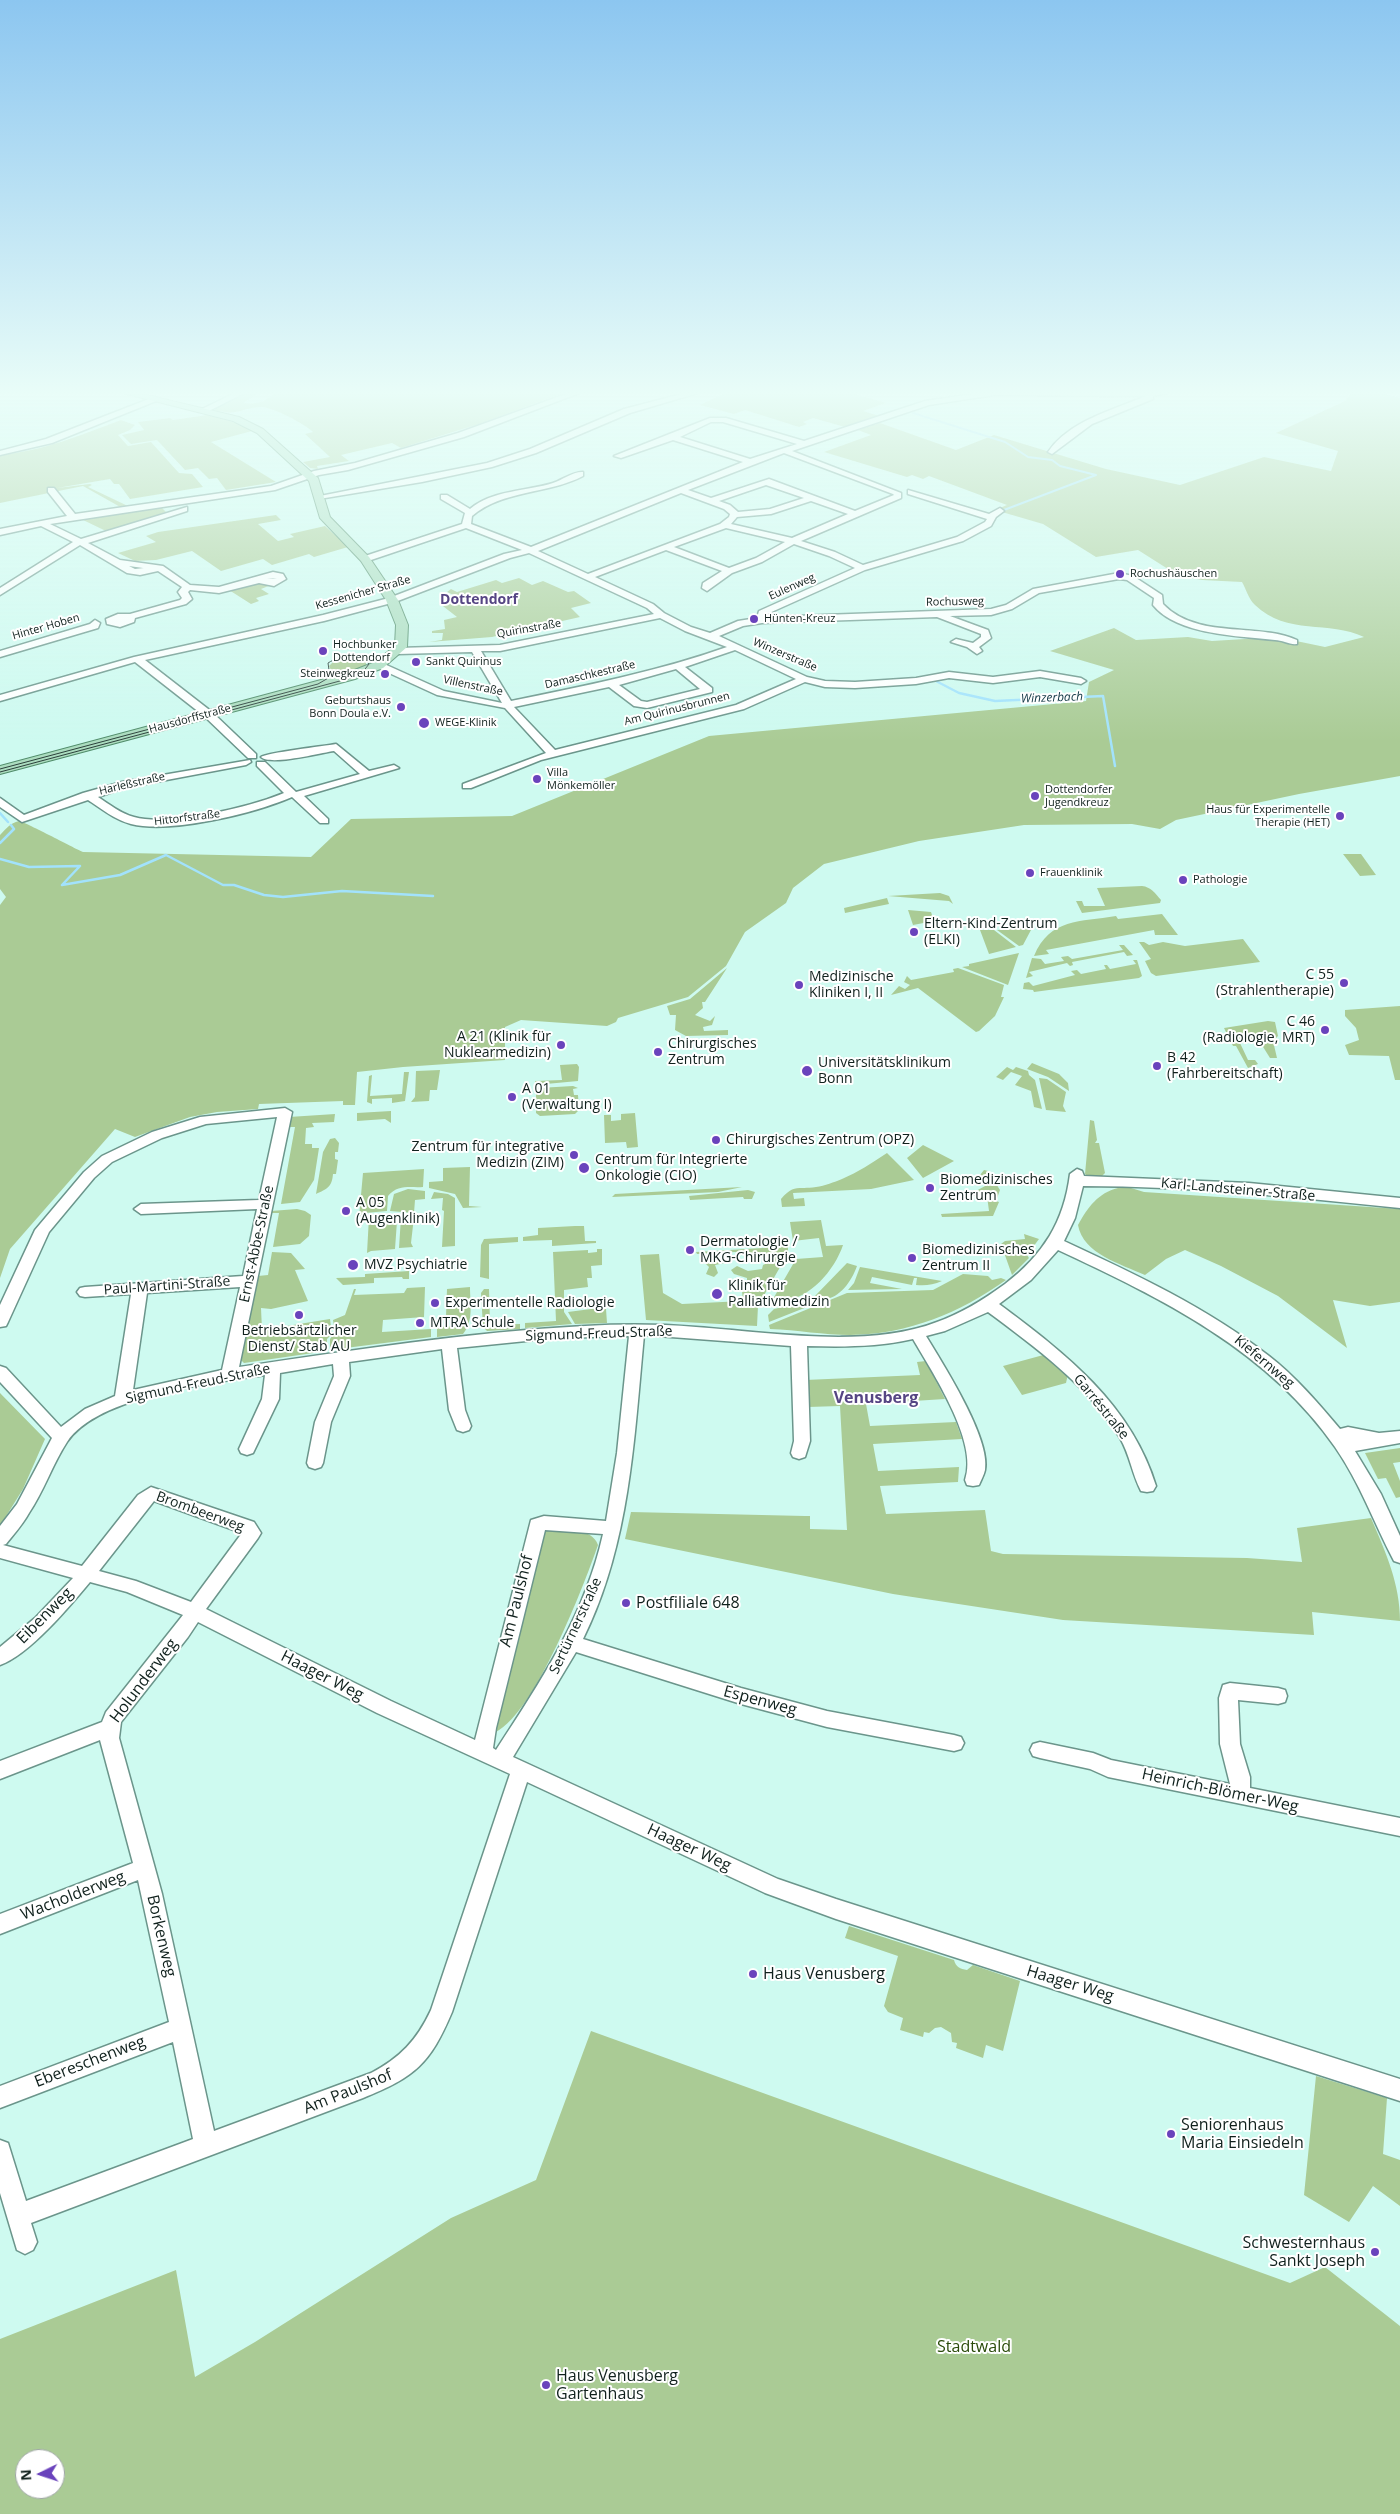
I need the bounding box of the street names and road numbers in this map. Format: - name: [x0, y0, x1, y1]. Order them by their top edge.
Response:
- street label: Eulenweg: [767, 571, 817, 603]
- street label: Kessenicher Straße: [314, 573, 412, 613]
- street label: Rochusweg: [926, 595, 984, 609]
- street label: Hinter Hoben: [11, 611, 81, 643]
- street label: Quirinstraße: [496, 617, 562, 641]
- street label: Winzerstraße: [751, 636, 819, 674]
- street label: Damaschkestraße: [543, 658, 637, 692]
- street label: Villenstraße: [442, 673, 504, 699]
- street label: Am Quirinusbrunnen: [623, 689, 731, 729]
- street label: Hausdorffstraße: [148, 702, 232, 736]
- street label: Harleßstraße: [98, 770, 166, 798]
- street label: Hittorfstraße: [153, 807, 221, 829]
- street label: Karl-Landsteiner-Straße: [1160, 1175, 1316, 1205]
- street label: Ernst-Abbe-Straße: [236, 1184, 278, 1304]
- street label: Paul-Martini-Straße: [103, 1273, 231, 1299]
- street label: Sigmund-Freud-Straße: [525, 1323, 673, 1345]
- street label: Kiefernweg: [1231, 1332, 1297, 1392]
- street label: Sigmund-Freud-Straße: [124, 1360, 272, 1408]
- street label: Garréstraße: [1070, 1371, 1132, 1443]
- street label: Brombeerweg: [154, 1488, 246, 1536]
- street label: Am Paulshof: [496, 1553, 538, 1649]
- street label: Sertürnerstraße: [546, 1575, 606, 1677]
- street label: Eibenweg: [13, 1584, 77, 1648]
- street label: Holunderweg: [106, 1635, 182, 1727]
- street label: Haager Weg: [277, 1647, 367, 1705]
- street label: Espenweg: [721, 1682, 799, 1720]
- street label: Heinrich-Blömer-Weg: [1140, 1765, 1300, 1817]
- street label: Haager Weg: [644, 1820, 734, 1876]
- street label: Wacholderweg: [18, 1867, 128, 1925]
- street label: Borkenweg: [142, 1893, 180, 1979]
- street label: Haager Weg: [1024, 1962, 1116, 2006]
- street label: Ebereschenweg: [32, 2032, 148, 2092]
- street label: Am Paulshof: [301, 2066, 395, 2118]

